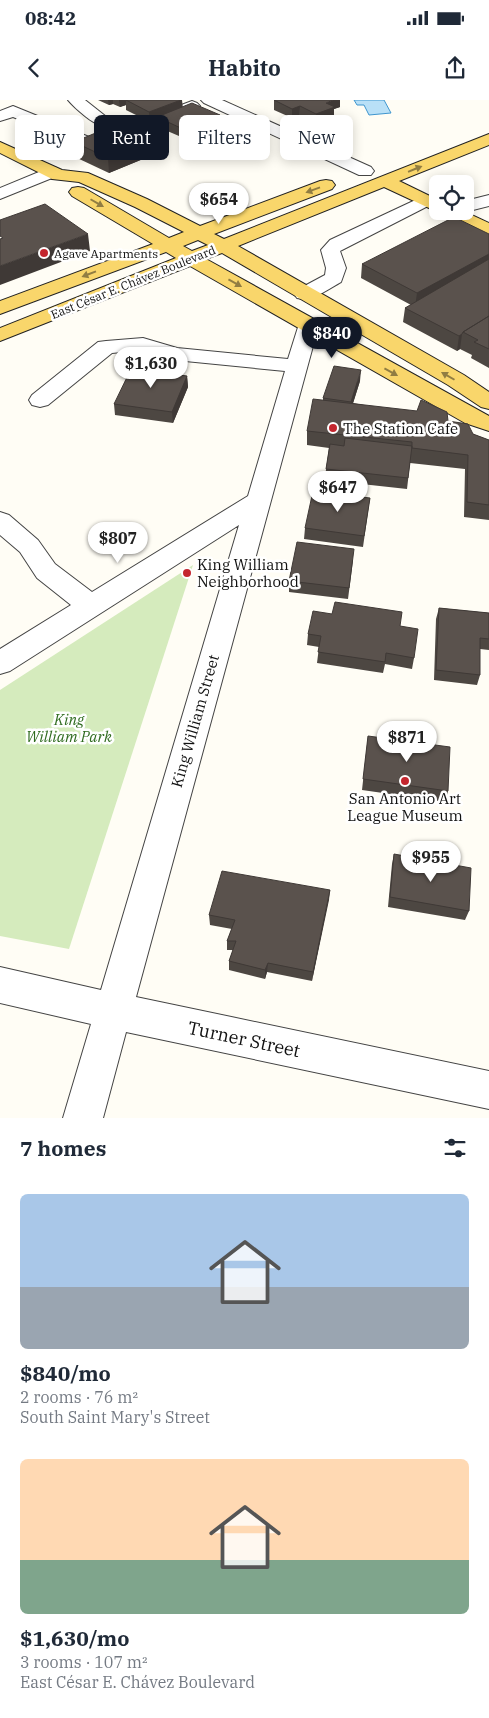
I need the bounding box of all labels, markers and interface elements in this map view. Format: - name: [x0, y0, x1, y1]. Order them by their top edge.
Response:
- text: 08:42: [25, 6, 76, 30]
- text: Habito: [208, 53, 281, 82]
- icon: back: [20, 54, 48, 82]
- icon: share: [441, 54, 469, 82]
- chip: Buy: [15, 115, 84, 160]
- chip: Rent: [94, 115, 169, 160]
- chip: Filters: [179, 115, 270, 160]
- chip: New: [280, 115, 353, 160]
- one-way arrow: [408, 165, 423, 173]
- map controls: [429, 175, 474, 220]
- button: locate: [429, 175, 474, 220]
- pin: $654: [189, 182, 249, 225]
- one-way arrow: [305, 186, 320, 194]
- text: $654: [200, 189, 238, 209]
- one-way arrow: [90, 198, 104, 207]
- street label: East César E. Chávez Boulevard: [48, 242, 218, 322]
- place label: Agave Apartments: [54, 246, 158, 261]
- marker: Agave Apartments: [38, 247, 50, 259]
- one-way arrow: [82, 271, 97, 278]
- one-way arrow: [228, 278, 241, 287]
- pin: $840: [302, 316, 362, 359]
- text: $840: [313, 323, 351, 343]
- pin: $1,630: [110, 346, 192, 389]
- text: $1,630: [125, 353, 177, 373]
- one-way arrow: [384, 368, 398, 376]
- one-way arrow: [441, 371, 455, 380]
- place label: The Station Cafe: [343, 419, 458, 438]
- marker: The Station Cafe: [327, 422, 339, 434]
- pin: $647: [308, 470, 368, 513]
- text: $647: [319, 477, 357, 497]
- pin: $807: [88, 522, 148, 564]
- text: $807: [99, 528, 137, 548]
- place label: King William Neighborhood: [197, 555, 299, 591]
- marker: King William Neighborhood: [181, 567, 193, 579]
- street label: King William Street: [167, 652, 223, 790]
- park label: King William Park: [26, 710, 112, 746]
- pin: $871: [377, 720, 437, 763]
- text: $871: [388, 727, 426, 747]
- marker: San Antonio Art League Museum: [399, 775, 411, 787]
- place label: San Antonio Art League Museum: [347, 789, 463, 825]
- pin: $955: [401, 840, 461, 883]
- text: $955: [412, 847, 450, 867]
- street label: Turner Street: [186, 1016, 302, 1062]
- text: 7 homes: [20, 1134, 106, 1162]
- icon: filters: [441, 1134, 469, 1162]
- icon: home: [200, 1227, 290, 1317]
- text: $840/mo: [20, 1359, 111, 1387]
- text: 2 rooms · 76 m²: [20, 1387, 138, 1407]
- text: South Saint Mary's Street: [20, 1407, 210, 1427]
- icon: home: [200, 1492, 290, 1582]
- text: $1,630/mo: [20, 1624, 129, 1652]
- text: 3 rooms · 107 m²: [20, 1652, 148, 1672]
- text: East César E. Chávez Boulevard: [20, 1672, 255, 1692]

